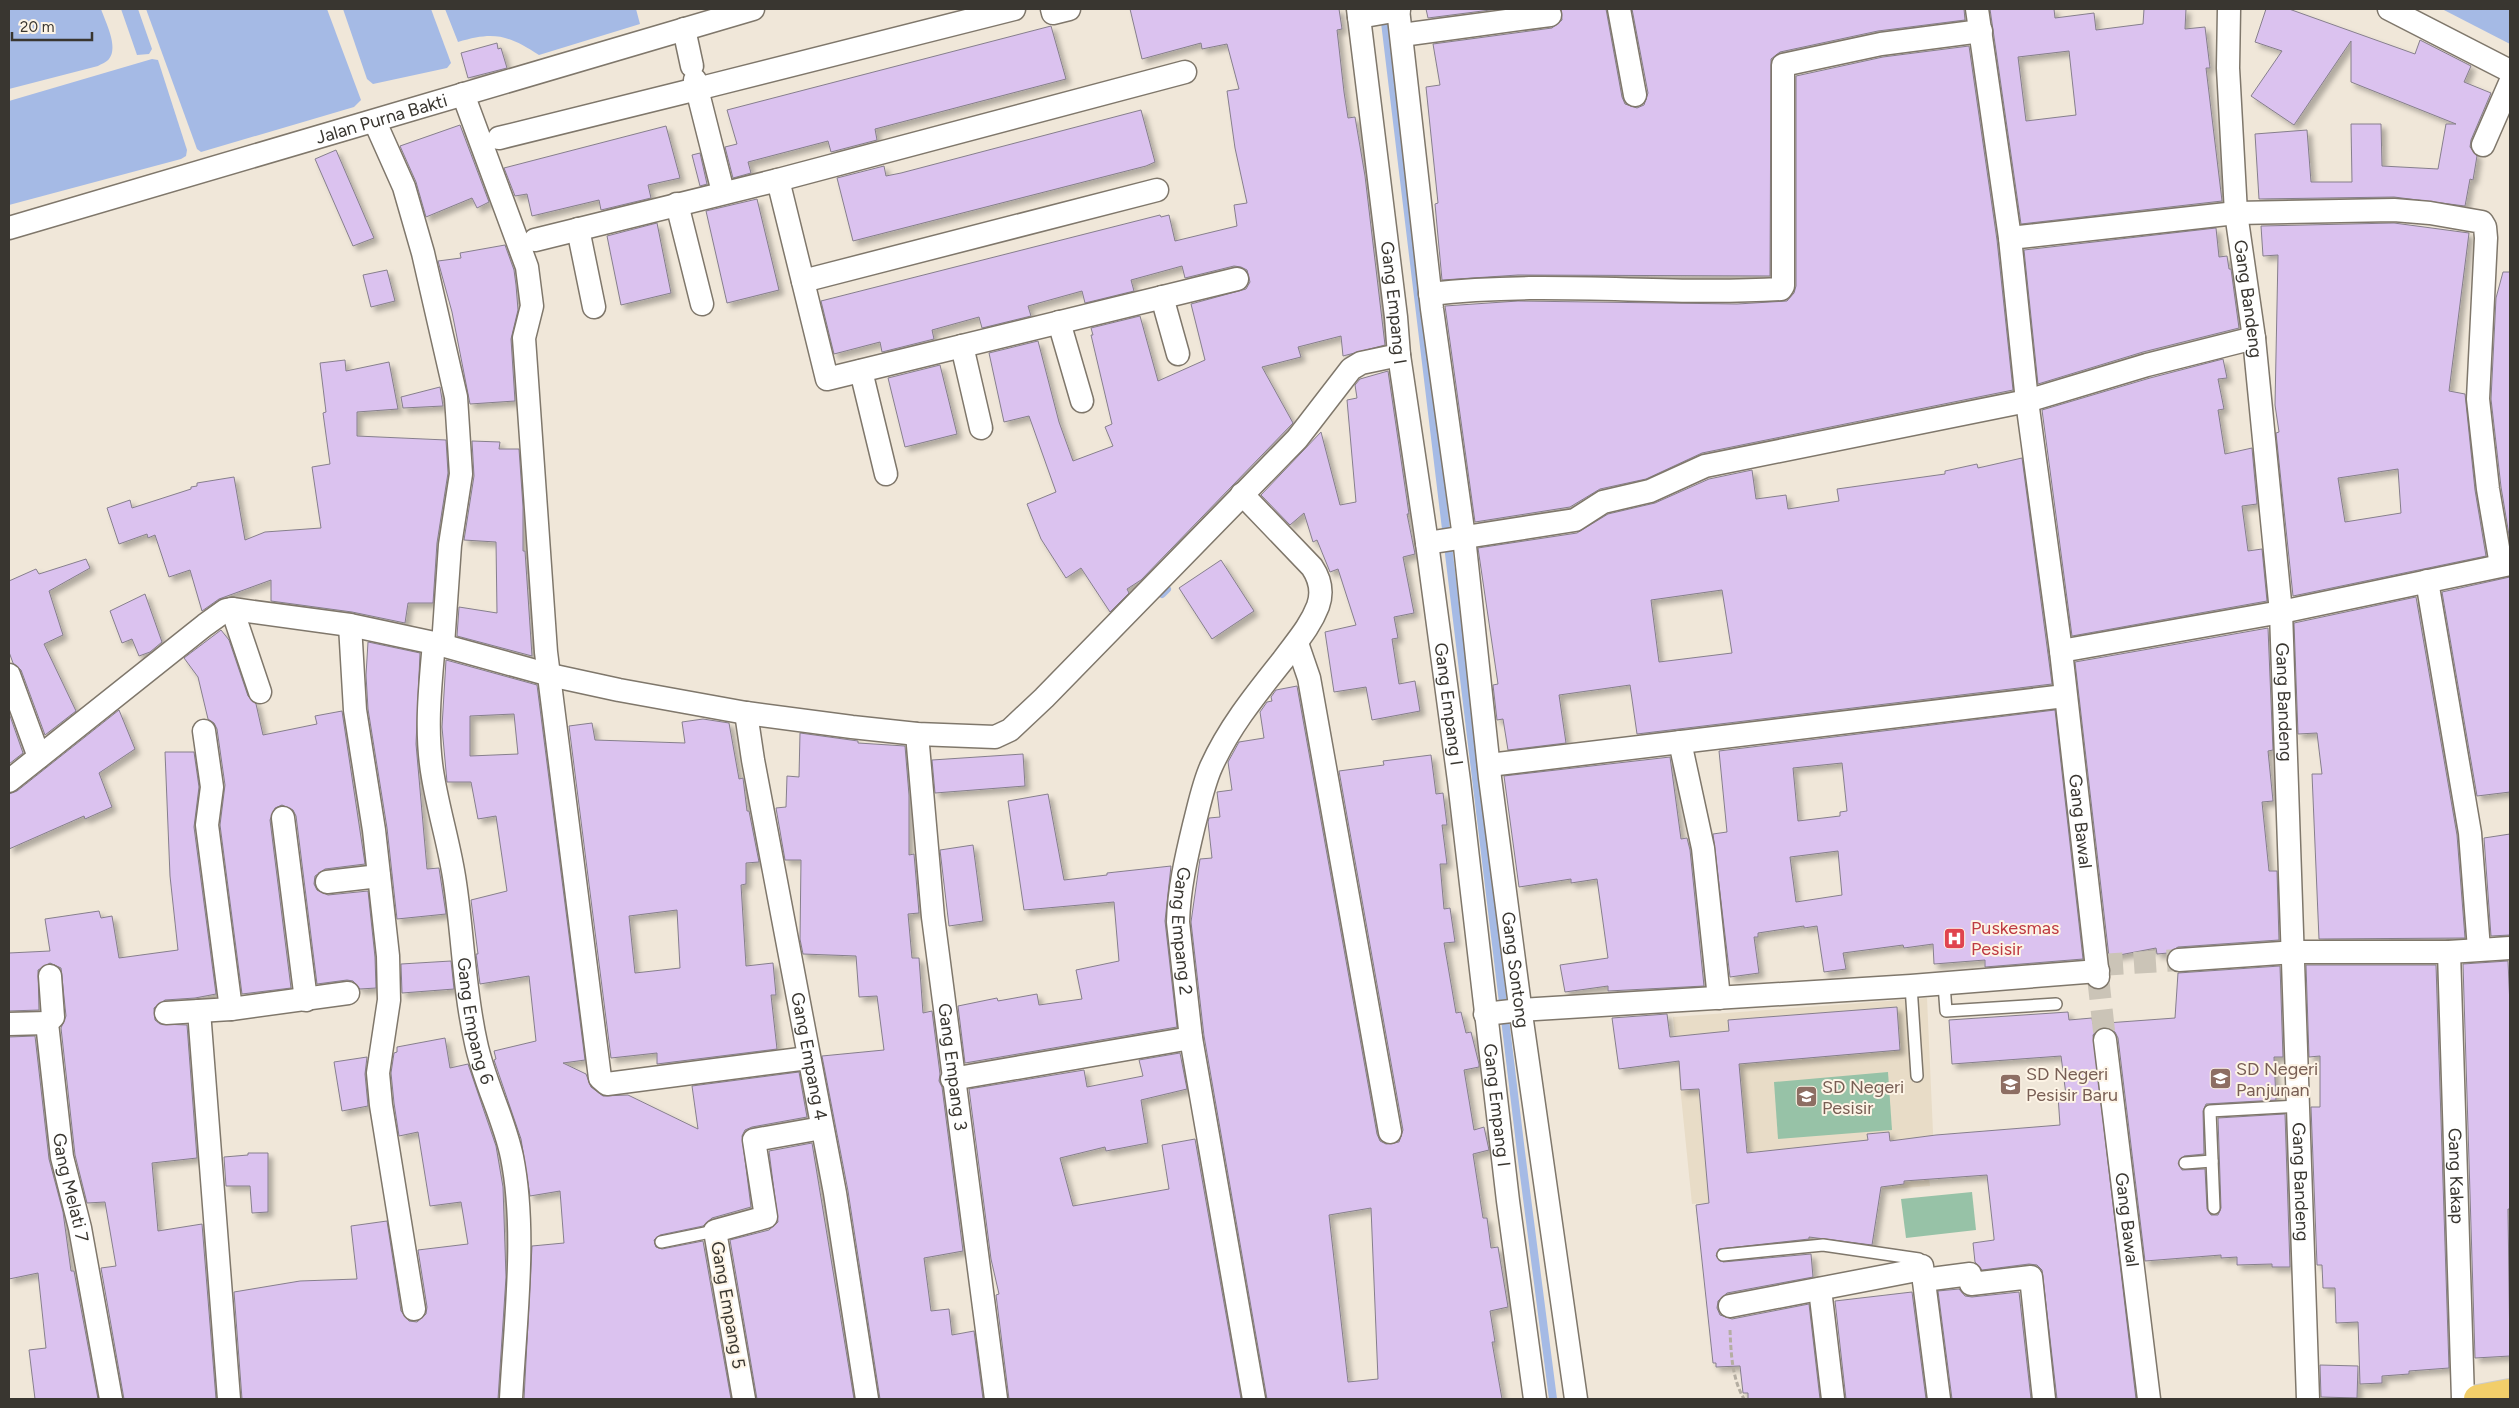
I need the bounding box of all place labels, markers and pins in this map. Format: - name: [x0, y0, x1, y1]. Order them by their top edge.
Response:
- place label: Puskesmas Pesisir: [1971, 917, 2059, 960]
- hospital icon: Puskesmas Pesisir: [1943, 926, 1967, 950]
- place label: SD Negeri Panjunan: [2236, 1058, 2318, 1101]
- place label: SD Negeri Pesisir Baru: [2026, 1063, 2118, 1106]
- school or university icon: SD Negeri Panjunan: [2208, 1067, 2232, 1091]
- school or university icon: SD Negeri Pesisir Baru: [1998, 1072, 2022, 1096]
- place label: SD Negeri Pesisir: [1822, 1076, 1904, 1119]
- school or university icon: SD Negeri Pesisir: [1794, 1085, 1818, 1109]

